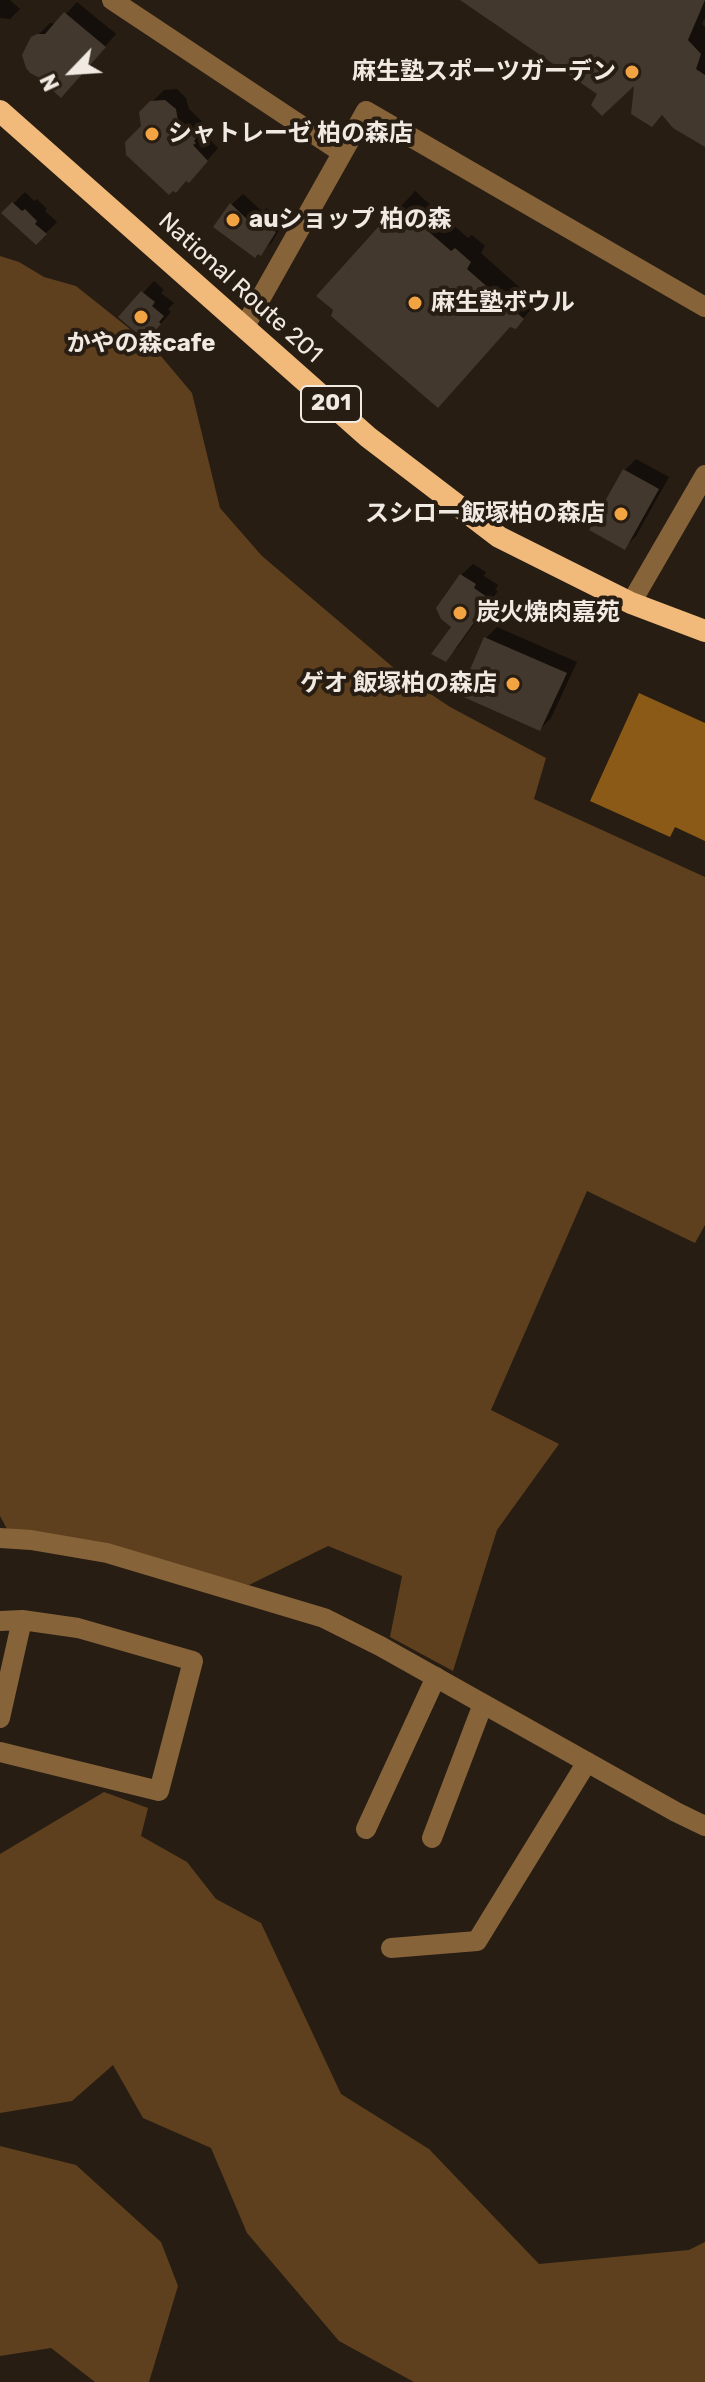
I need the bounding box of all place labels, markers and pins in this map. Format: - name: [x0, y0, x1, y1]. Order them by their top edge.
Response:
- place label: 麻生塾スポーツガーデン: [352, 58, 616, 86]
- marker: 麻生塾スポーツガーデン: [623, 63, 641, 81]
- place label: シャトレーゼ 柏の森店: [168, 120, 413, 148]
- marker: シャトレーゼ 柏の森店: [143, 125, 161, 143]
- place label: auショップ 柏の森: [249, 206, 452, 234]
- marker: auショップ 柏の森: [224, 211, 242, 229]
- place label: 麻生塾ボウル: [431, 289, 575, 317]
- marker: 麻生塾ボウル: [406, 294, 424, 312]
- marker: かやの森cafe: [132, 308, 150, 326]
- place label: かやの森cafe: [67, 330, 215, 358]
- place label: スシロー飯塚柏の森店: [365, 500, 605, 528]
- marker: スシロー飯塚柏の森店: [612, 505, 630, 523]
- place label: 炭火焼肉嘉苑: [476, 599, 620, 627]
- marker: 炭火焼肉嘉苑: [451, 604, 469, 622]
- place label: ゲオ 飯塚柏の森店: [300, 670, 497, 698]
- marker: ゲオ 飯塚柏の森店: [504, 675, 522, 693]

